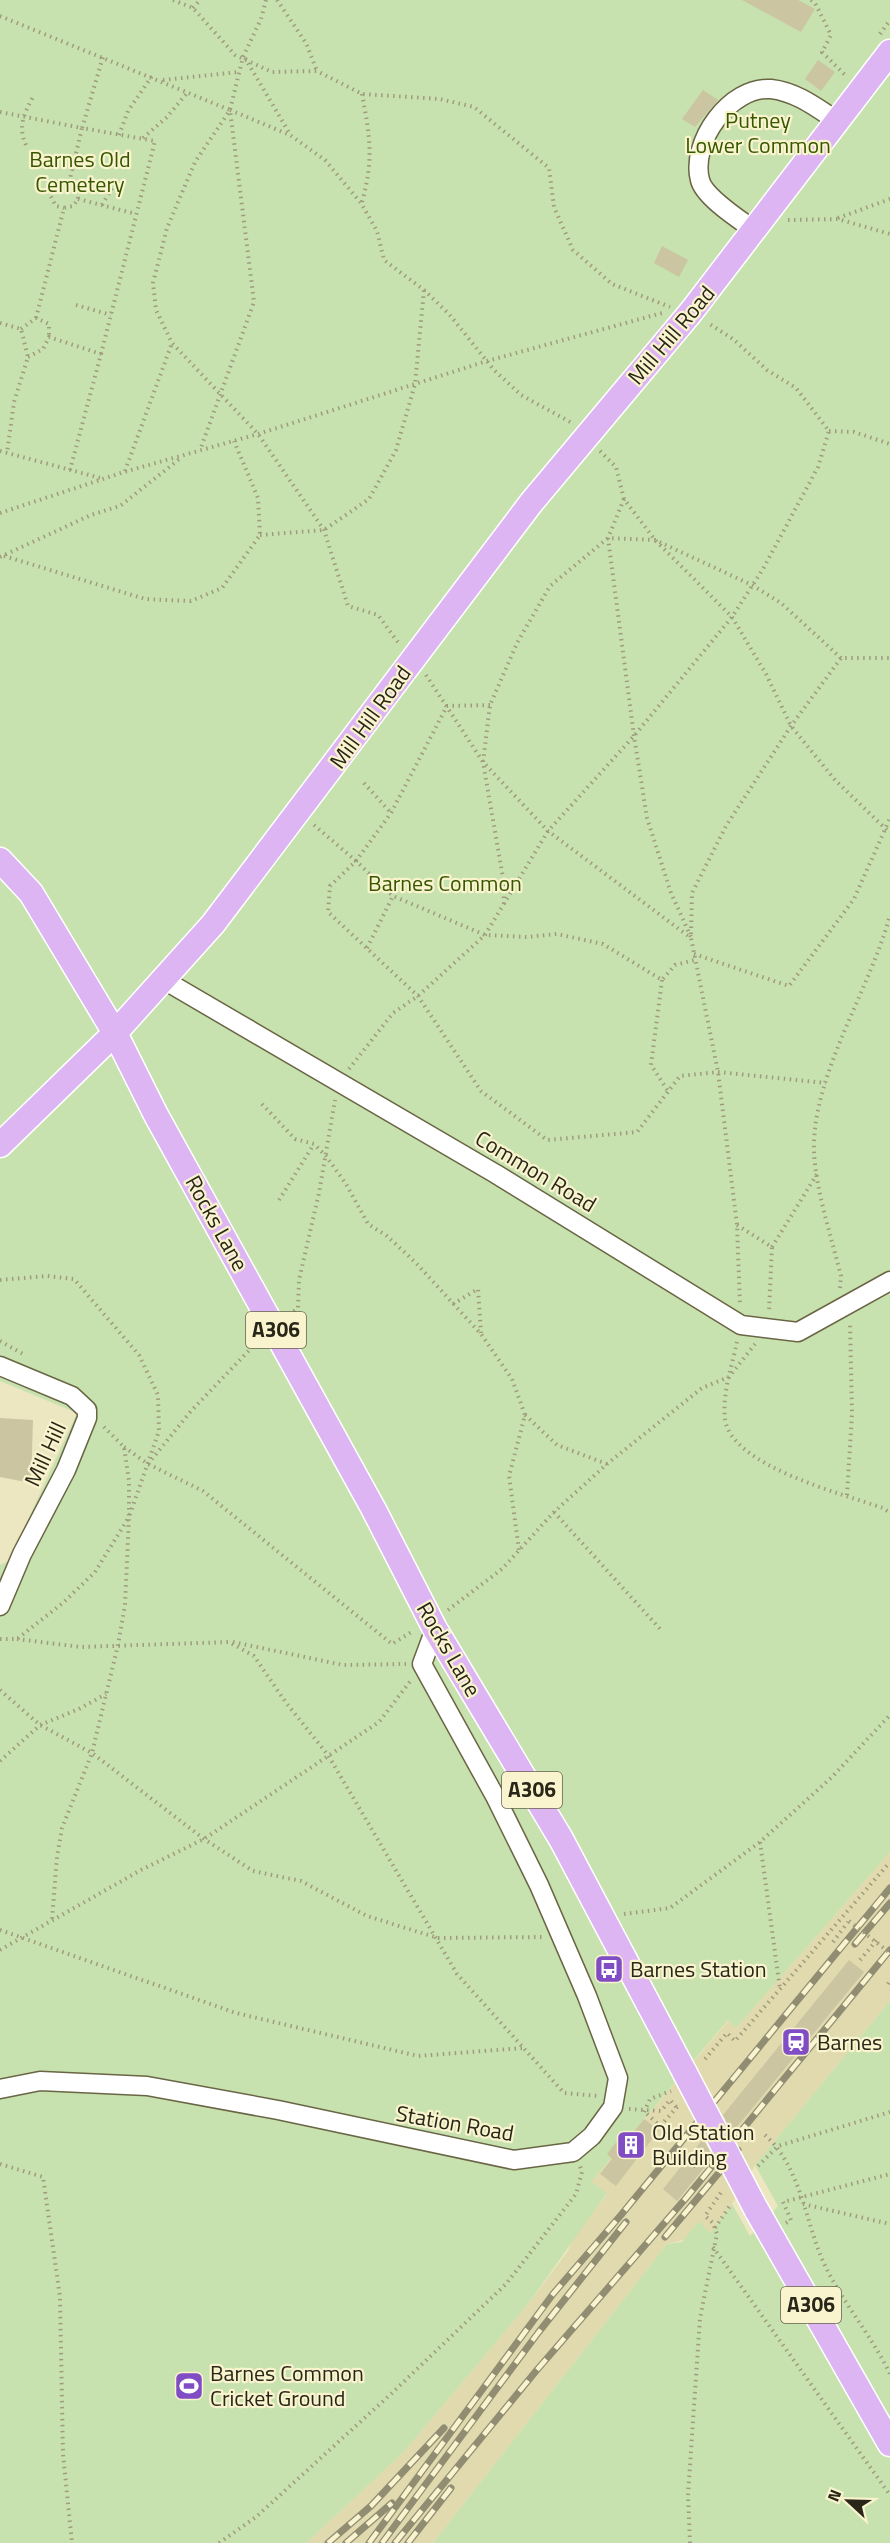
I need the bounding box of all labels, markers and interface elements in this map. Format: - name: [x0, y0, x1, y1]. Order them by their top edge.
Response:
- park label: Putney Lower Common: [685, 103, 831, 162]
- park label: Barnes Old Cemetery: [29, 142, 131, 201]
- street label: Mill Hill Road: [619, 278, 723, 392]
- street label: Mill Hill Road: [321, 658, 419, 776]
- park label: Barnes Common: [368, 866, 522, 900]
- street label: Common Road: [469, 1121, 603, 1221]
- street label: Rocks Lane: [177, 1169, 257, 1277]
- road number: A306: [246, 1312, 306, 1348]
- street label: Mill Hill: [15, 1416, 75, 1492]
- street label: Rocks Lane: [408, 1595, 490, 1703]
- road number: A306: [502, 1772, 562, 1808]
- place label: Barnes Station: [630, 1952, 767, 1986]
- bus stop icon: Barnes Station: [593, 1953, 625, 1985]
- place label: Barnes: [817, 2025, 882, 2059]
- station icon: Barnes: [780, 2026, 812, 2058]
- street label: Station Road: [393, 2096, 517, 2150]
- place label: Old Station Building: [652, 2115, 755, 2174]
- building icon: Old Station Building: [615, 2129, 647, 2161]
- road number: A306: [781, 2287, 841, 2323]
- place label: Barnes Common Cricket Ground: [210, 2356, 364, 2415]
- sports icon: Barnes Common Cricket Ground: [173, 2370, 205, 2402]
- north arrow: [818, 2471, 878, 2531]
- text: N: [821, 2486, 847, 2505]

